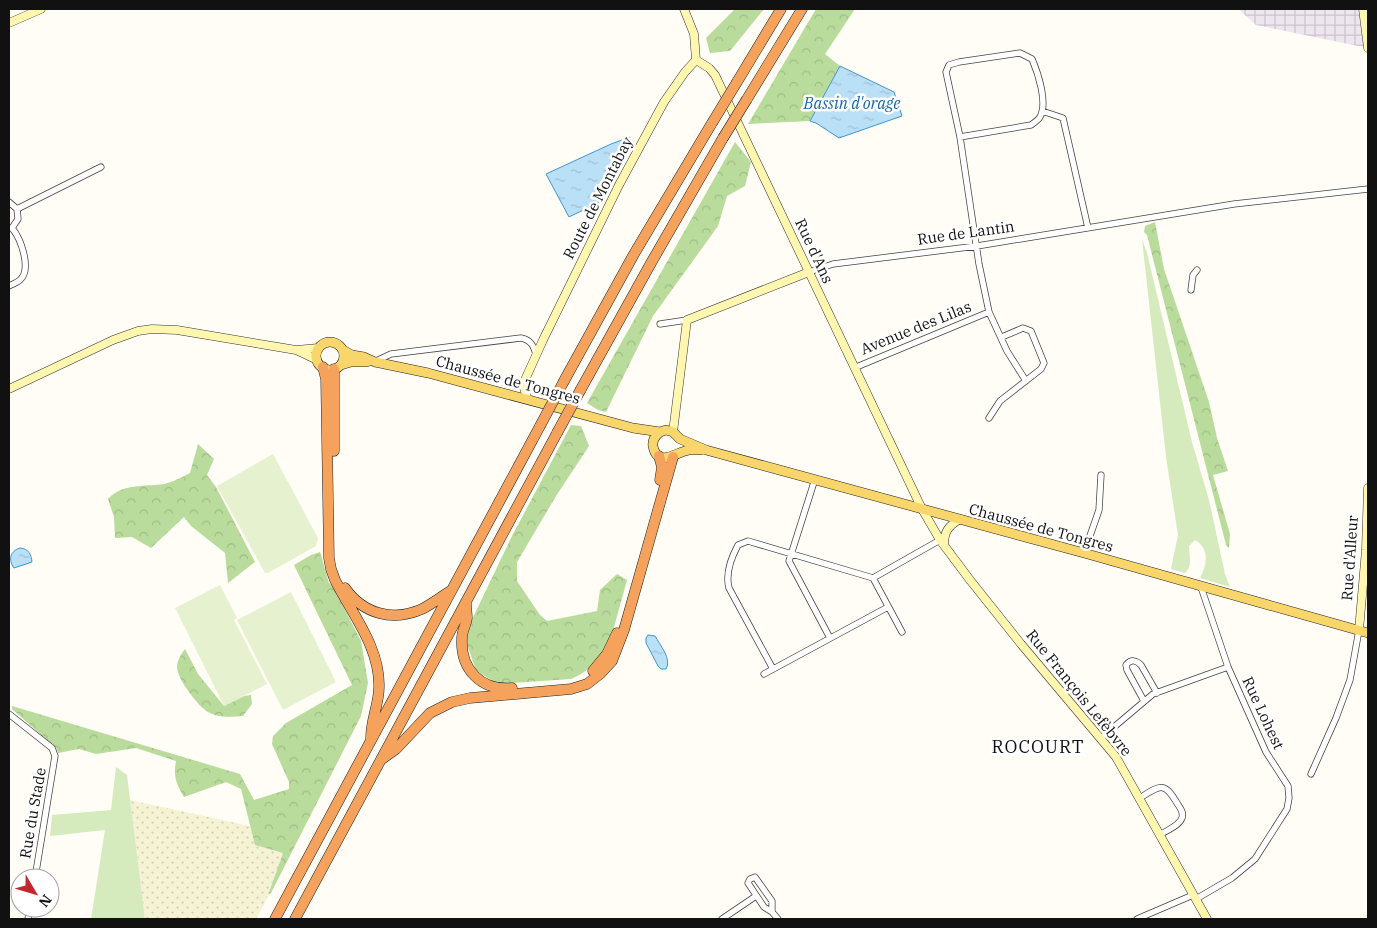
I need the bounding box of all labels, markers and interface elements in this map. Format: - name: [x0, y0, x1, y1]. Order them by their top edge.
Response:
- water label: Bassin d'orage: [803, 93, 900, 113]
- street label: Route de Montabay: [559, 133, 637, 262]
- street label: Rue d'Ans: [791, 215, 838, 286]
- street label: Rue de Lantin: [916, 216, 1016, 249]
- street label: Avenue des Lilas: [858, 297, 974, 358]
- street label: Chaussée de Tongres: [434, 351, 582, 408]
- street label: Chaussée de Tongres: [967, 499, 1115, 556]
- street label: Rue d'Alleur: [1337, 514, 1362, 601]
- street label: Rue François Lefèbvre: [1022, 626, 1136, 760]
- street label: Rue Lohest: [1238, 673, 1289, 752]
- district label: ROCOURT: [992, 735, 1084, 758]
- street label: Rue du Stade: [15, 766, 50, 860]
- north arrow: [10, 868, 60, 918]
- text: N: [35, 891, 56, 911]

